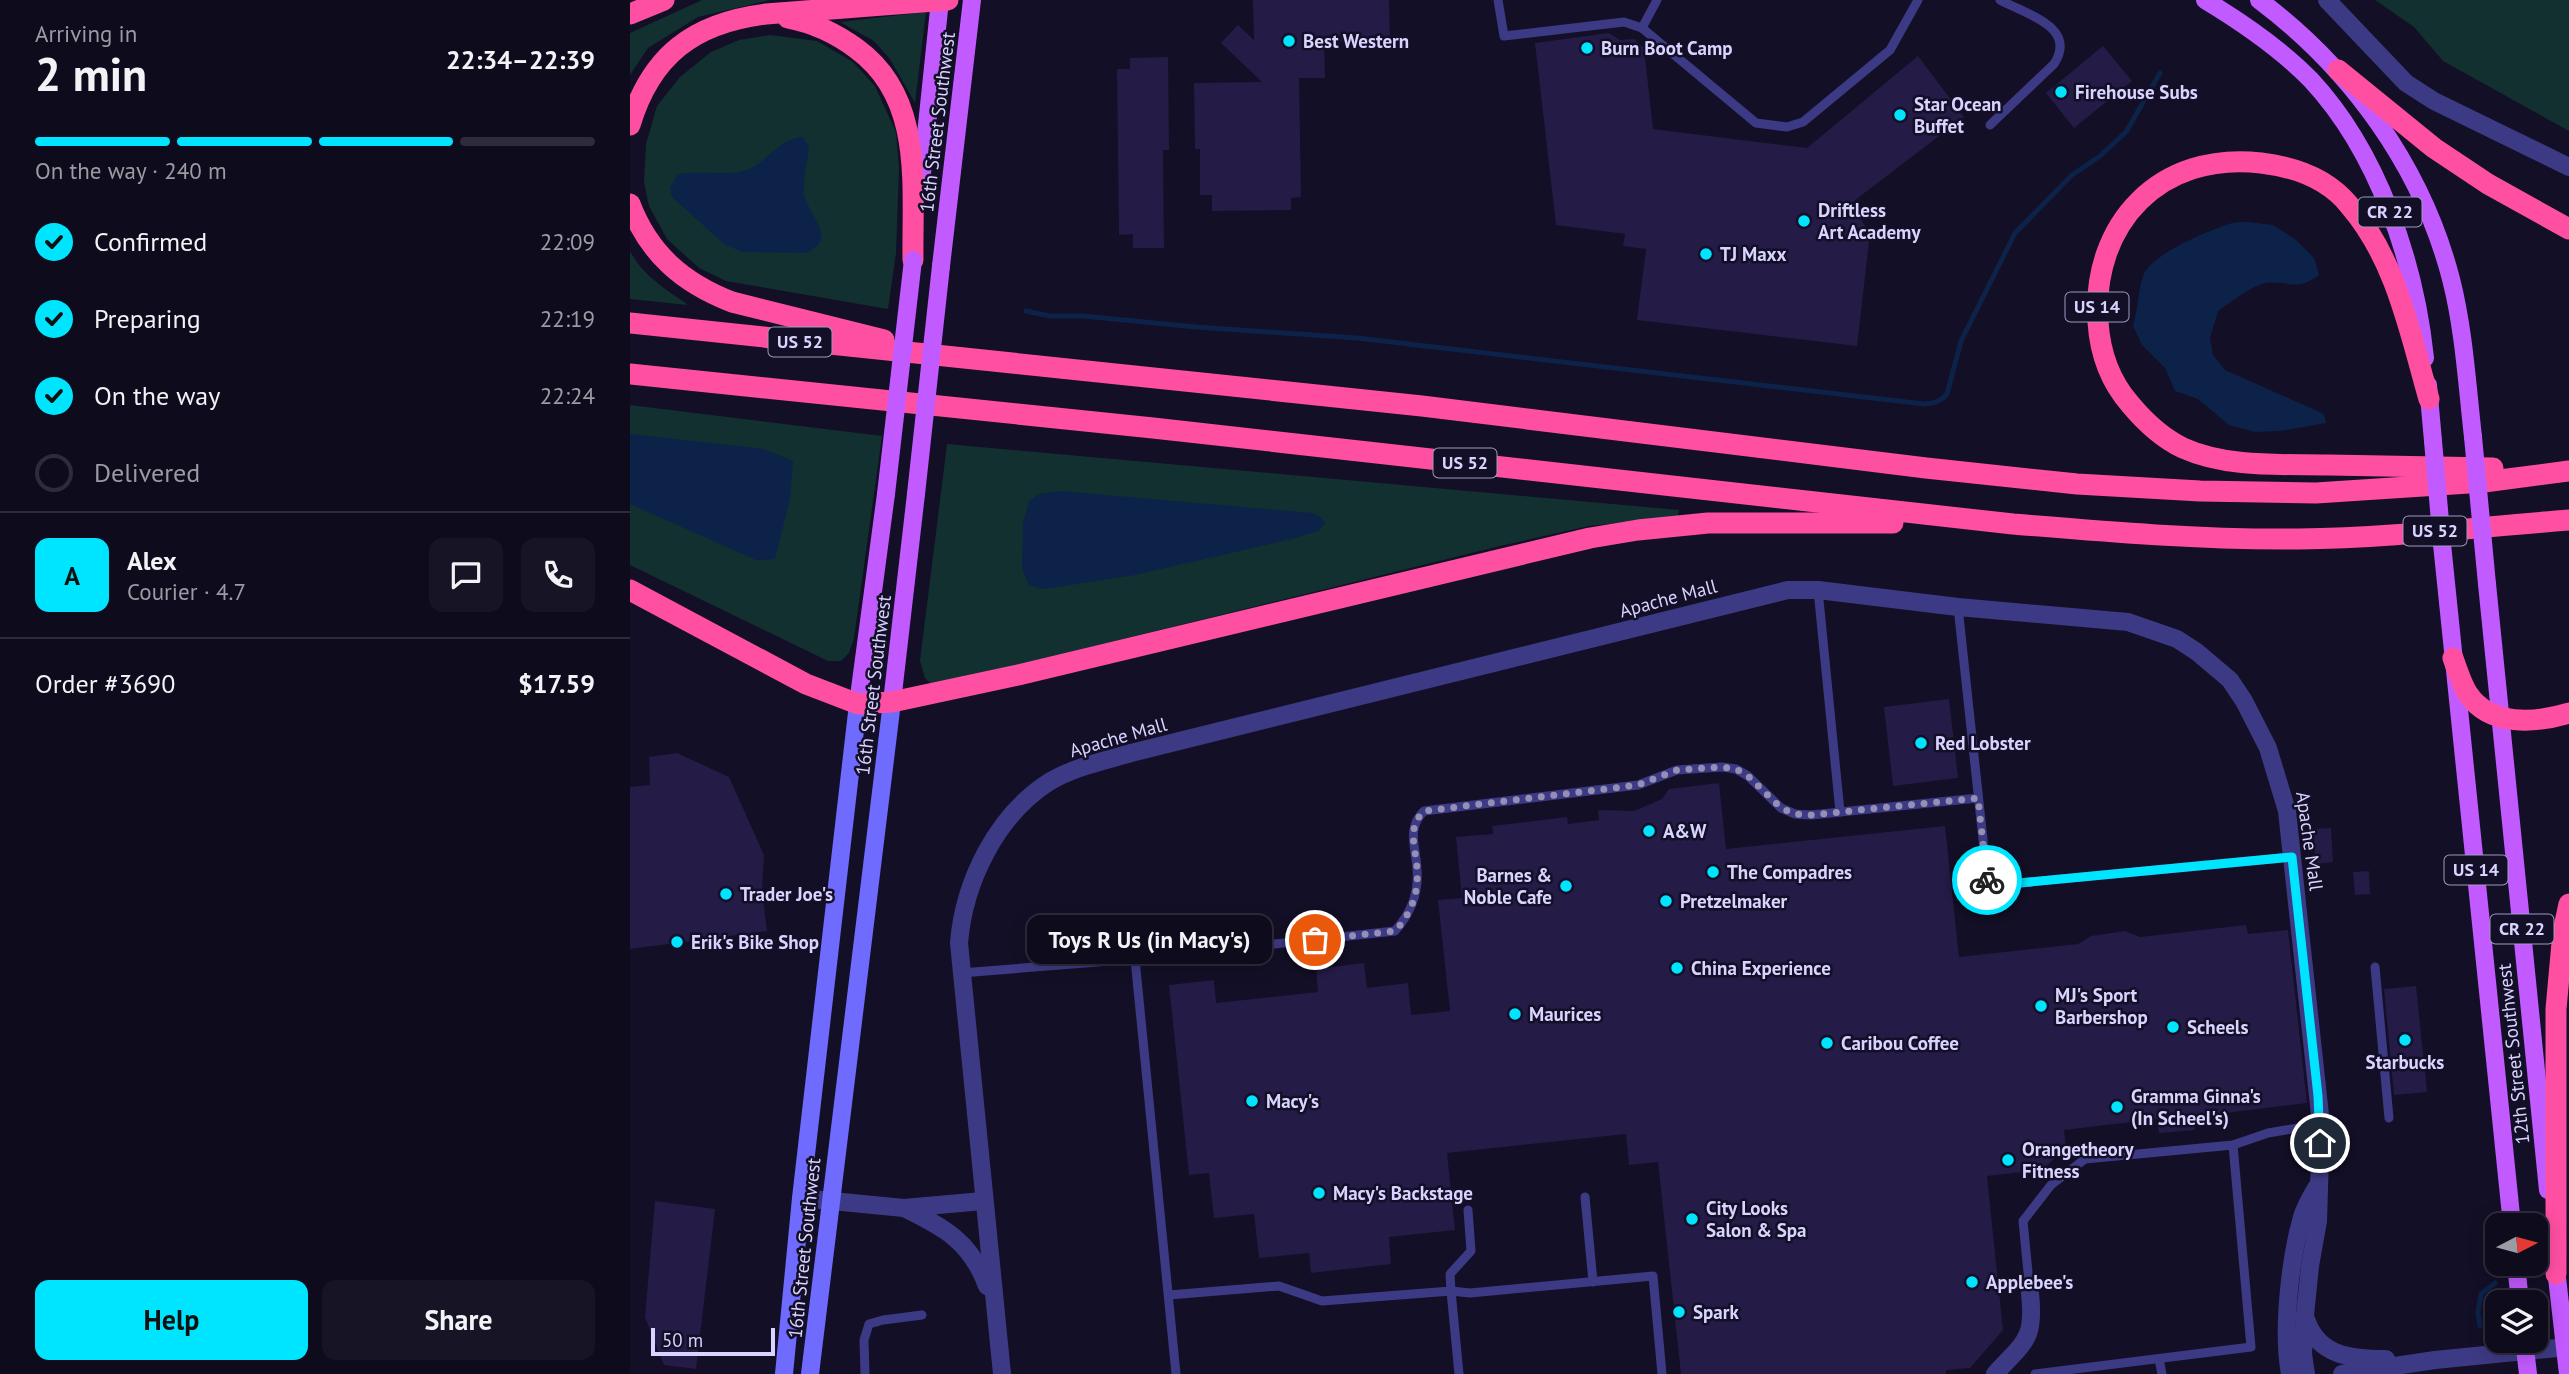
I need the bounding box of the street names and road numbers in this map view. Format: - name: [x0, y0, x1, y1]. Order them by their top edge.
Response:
- street label: 16th Street Southwest: [914, 30, 960, 213]
- road number: CR 22: [2358, 197, 2422, 226]
- road number: US 14: [2066, 292, 2128, 321]
- road number: US 52: [768, 328, 832, 356]
- road number: US 52: [1434, 448, 1496, 477]
- road number: US 52: [2403, 516, 2466, 546]
- street label: Apache Mall: [1617, 573, 1720, 623]
- street label: 16th Street Southwest: [850, 593, 896, 776]
- street label: Apache Mall: [1067, 712, 1170, 762]
- street label: Apache Mall: [2291, 790, 2329, 893]
- road number: US 14: [2444, 856, 2508, 884]
- road number: CR 22: [2490, 914, 2554, 944]
- street label: 12th Street Southwest: [2492, 962, 2534, 1145]
- street label: 16th Street Southwest: [783, 1156, 825, 1339]

